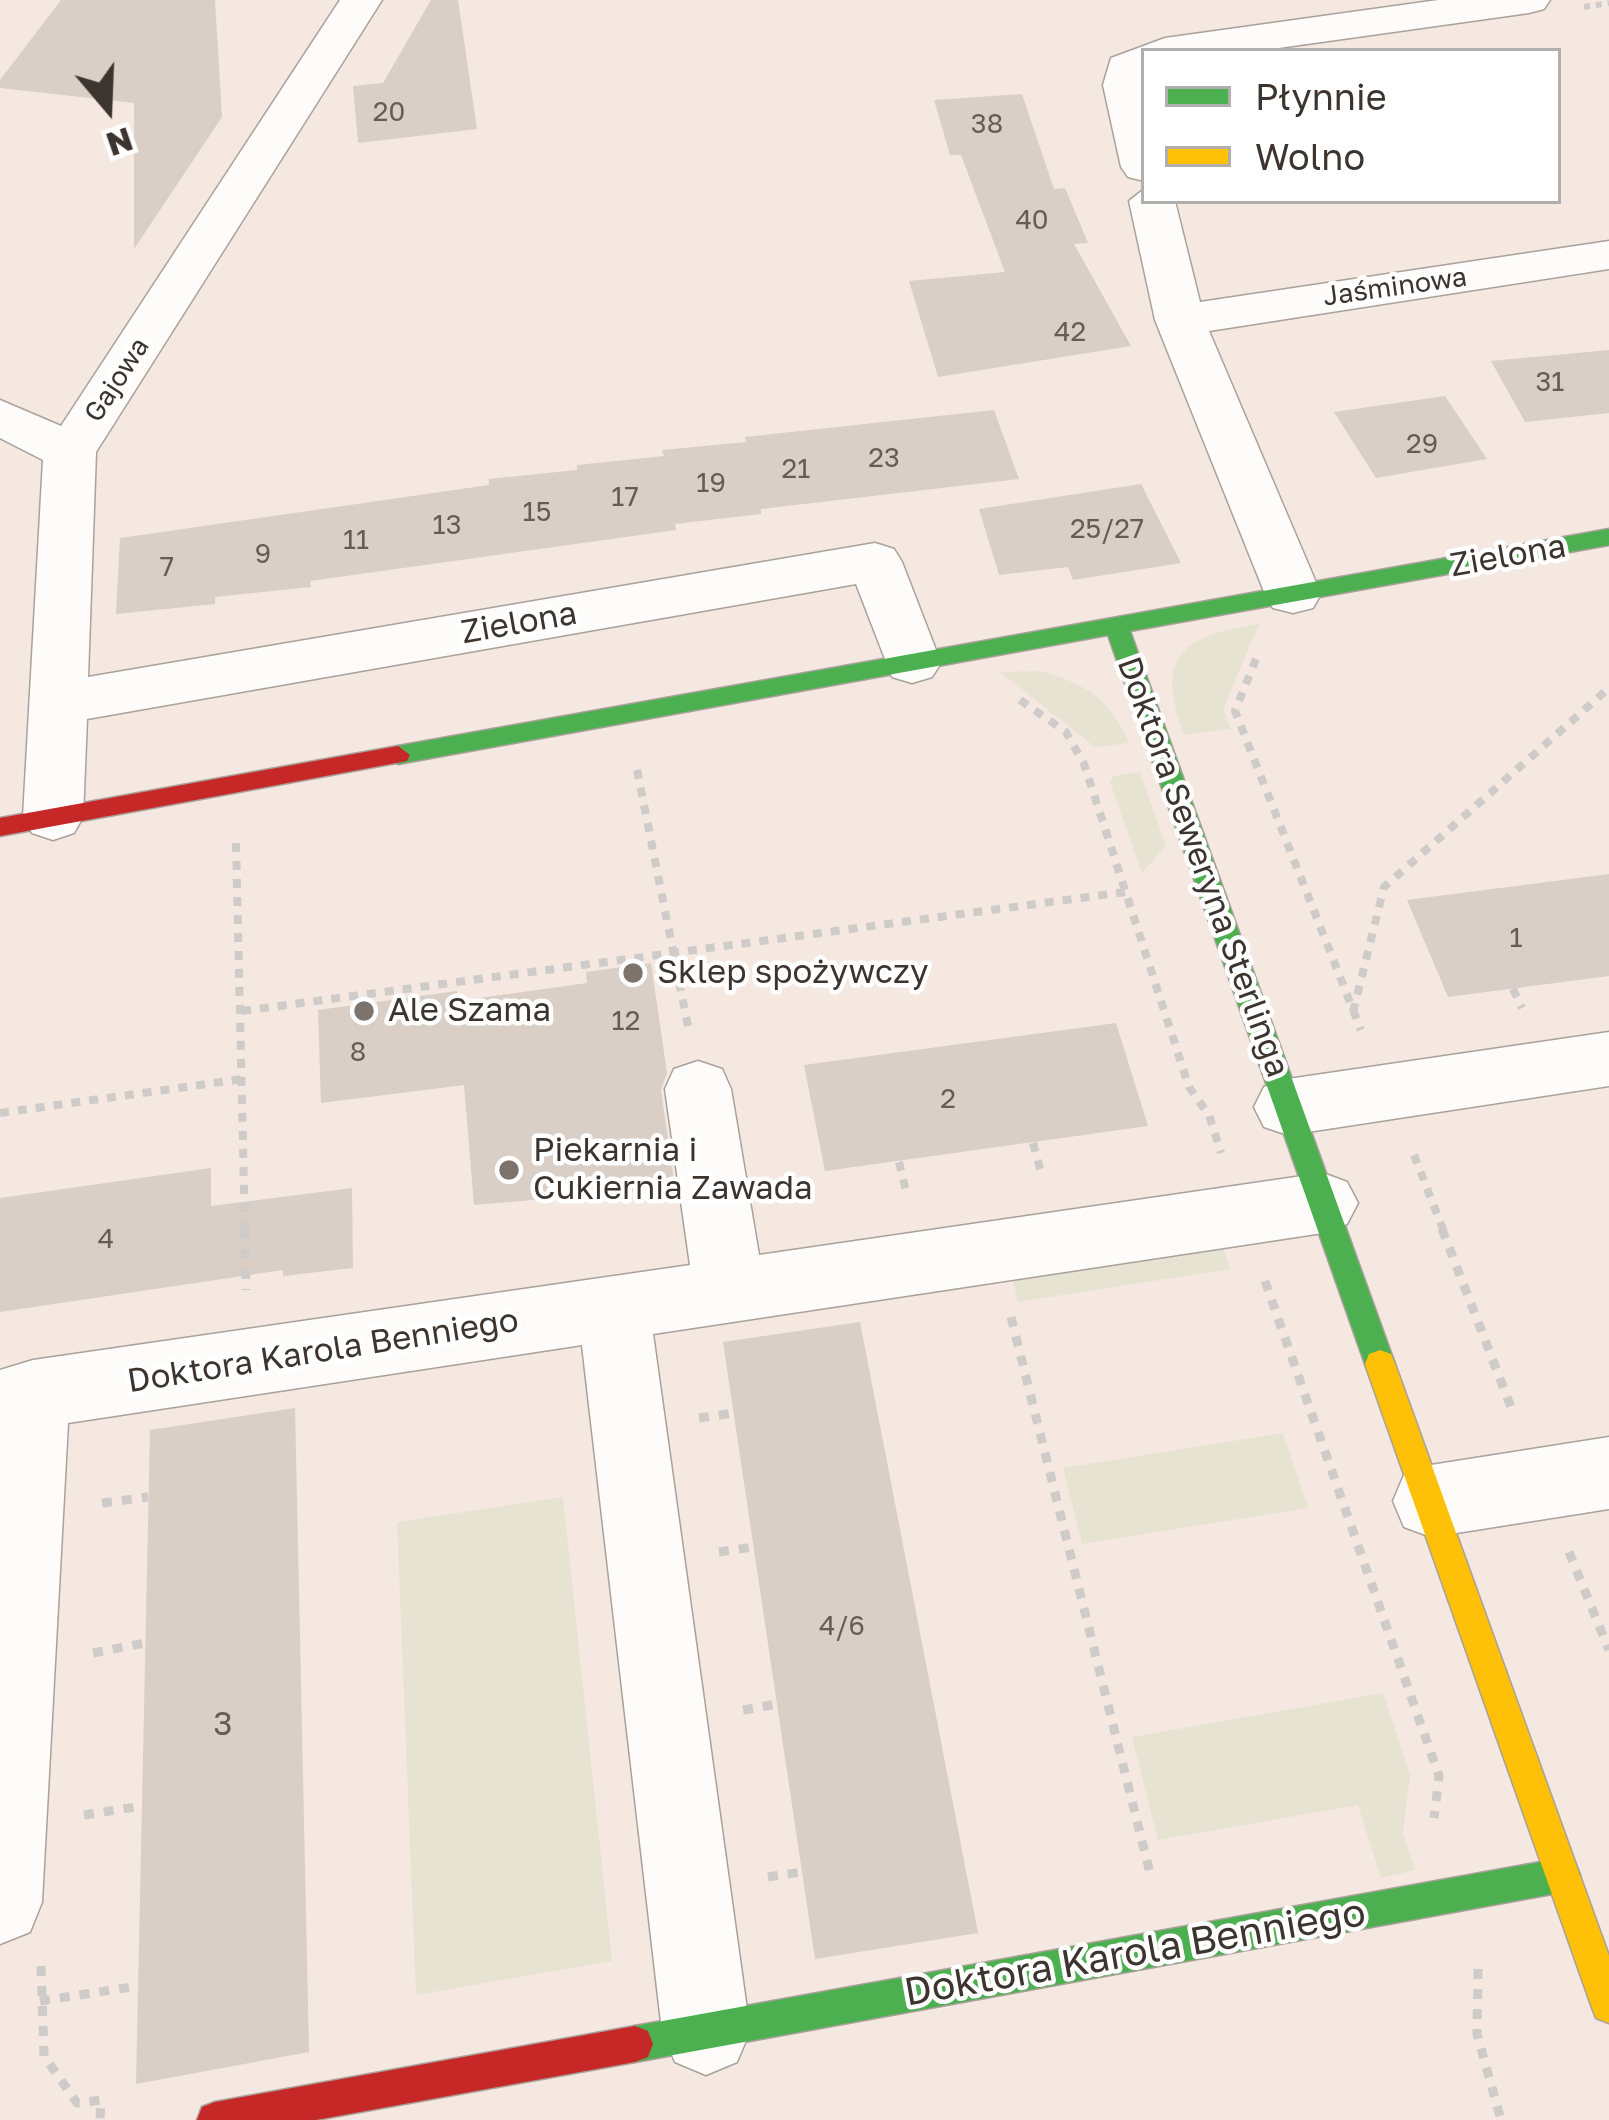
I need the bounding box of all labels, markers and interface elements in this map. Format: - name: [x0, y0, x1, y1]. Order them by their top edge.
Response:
- north arrow: [48, 48, 168, 168]
- legend: [1141, 48, 1561, 204]
- text: Płynnie: [1255, 75, 1387, 118]
- house number: 20: [373, 96, 405, 128]
- house number: 38: [971, 108, 1003, 140]
- text: N: [102, 120, 138, 165]
- text: Wolno: [1255, 135, 1365, 178]
- house number: 40: [1015, 204, 1049, 236]
- street label: Jaśminowa: [1321, 261, 1469, 313]
- house number: 42: [1054, 316, 1086, 348]
- street label: Gajowa: [78, 332, 156, 428]
- house number: 31: [1536, 366, 1564, 398]
- house number: 29: [1406, 428, 1438, 460]
- house number: 23: [868, 442, 900, 474]
- house number: 21: [782, 453, 810, 485]
- house number: 19: [696, 467, 726, 499]
- house number: 17: [611, 481, 639, 513]
- house number: 15: [523, 496, 551, 528]
- house number: 13: [433, 509, 461, 541]
- house number: 25/27: [1070, 513, 1144, 545]
- house number: 11: [343, 524, 369, 556]
- street label: Zielona: [1447, 526, 1569, 586]
- house number: 9: [255, 538, 271, 570]
- house number: 7: [160, 551, 174, 583]
- street label: Zielona: [458, 593, 580, 653]
- street label: Doktora Seweryna Sterlinga: [1108, 652, 1298, 1082]
- house number: 1: [1509, 922, 1523, 954]
- place label: Sklep spożywczy: [657, 953, 929, 993]
- marker: Sklep spożywczy: [620, 960, 646, 986]
- place label: Ale Szama: [388, 991, 551, 1031]
- marker: Ale Szama: [351, 998, 377, 1024]
- house number: 12: [612, 1005, 640, 1037]
- house number: 8: [350, 1036, 366, 1068]
- house number: 2: [940, 1083, 956, 1115]
- place label: Piekarnia i Cukiernia Zawada: [533, 1131, 813, 1209]
- marker: Piekarnia i Cukiernia Zawada: [496, 1157, 522, 1183]
- house number: 4: [98, 1223, 114, 1255]
- street label: Doktora Karola Benniego: [125, 1301, 521, 1401]
- house number: 4/6: [819, 1610, 865, 1642]
- house number: 3: [213, 1705, 233, 1745]
- street label: Doktora Karola Benniego: [901, 1889, 1369, 2017]

